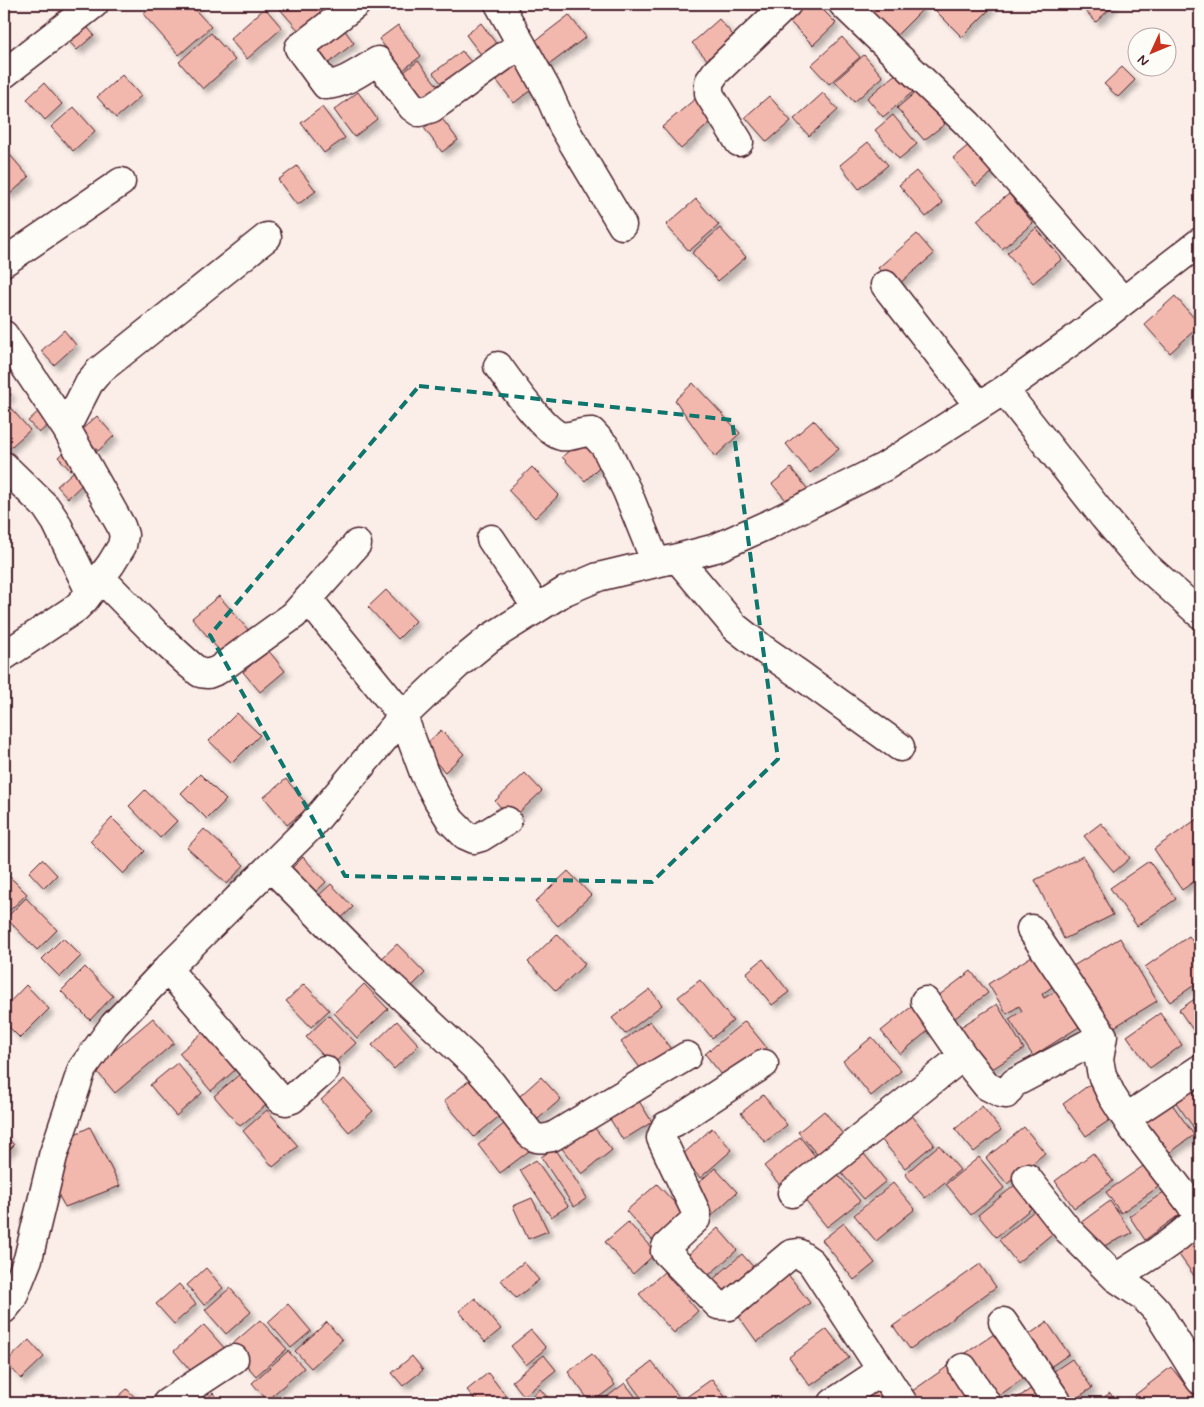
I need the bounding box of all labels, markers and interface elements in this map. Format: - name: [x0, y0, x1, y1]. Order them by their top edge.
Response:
- north arrow: [1126, 28, 1176, 78]
- text: N: [1134, 51, 1153, 70]

